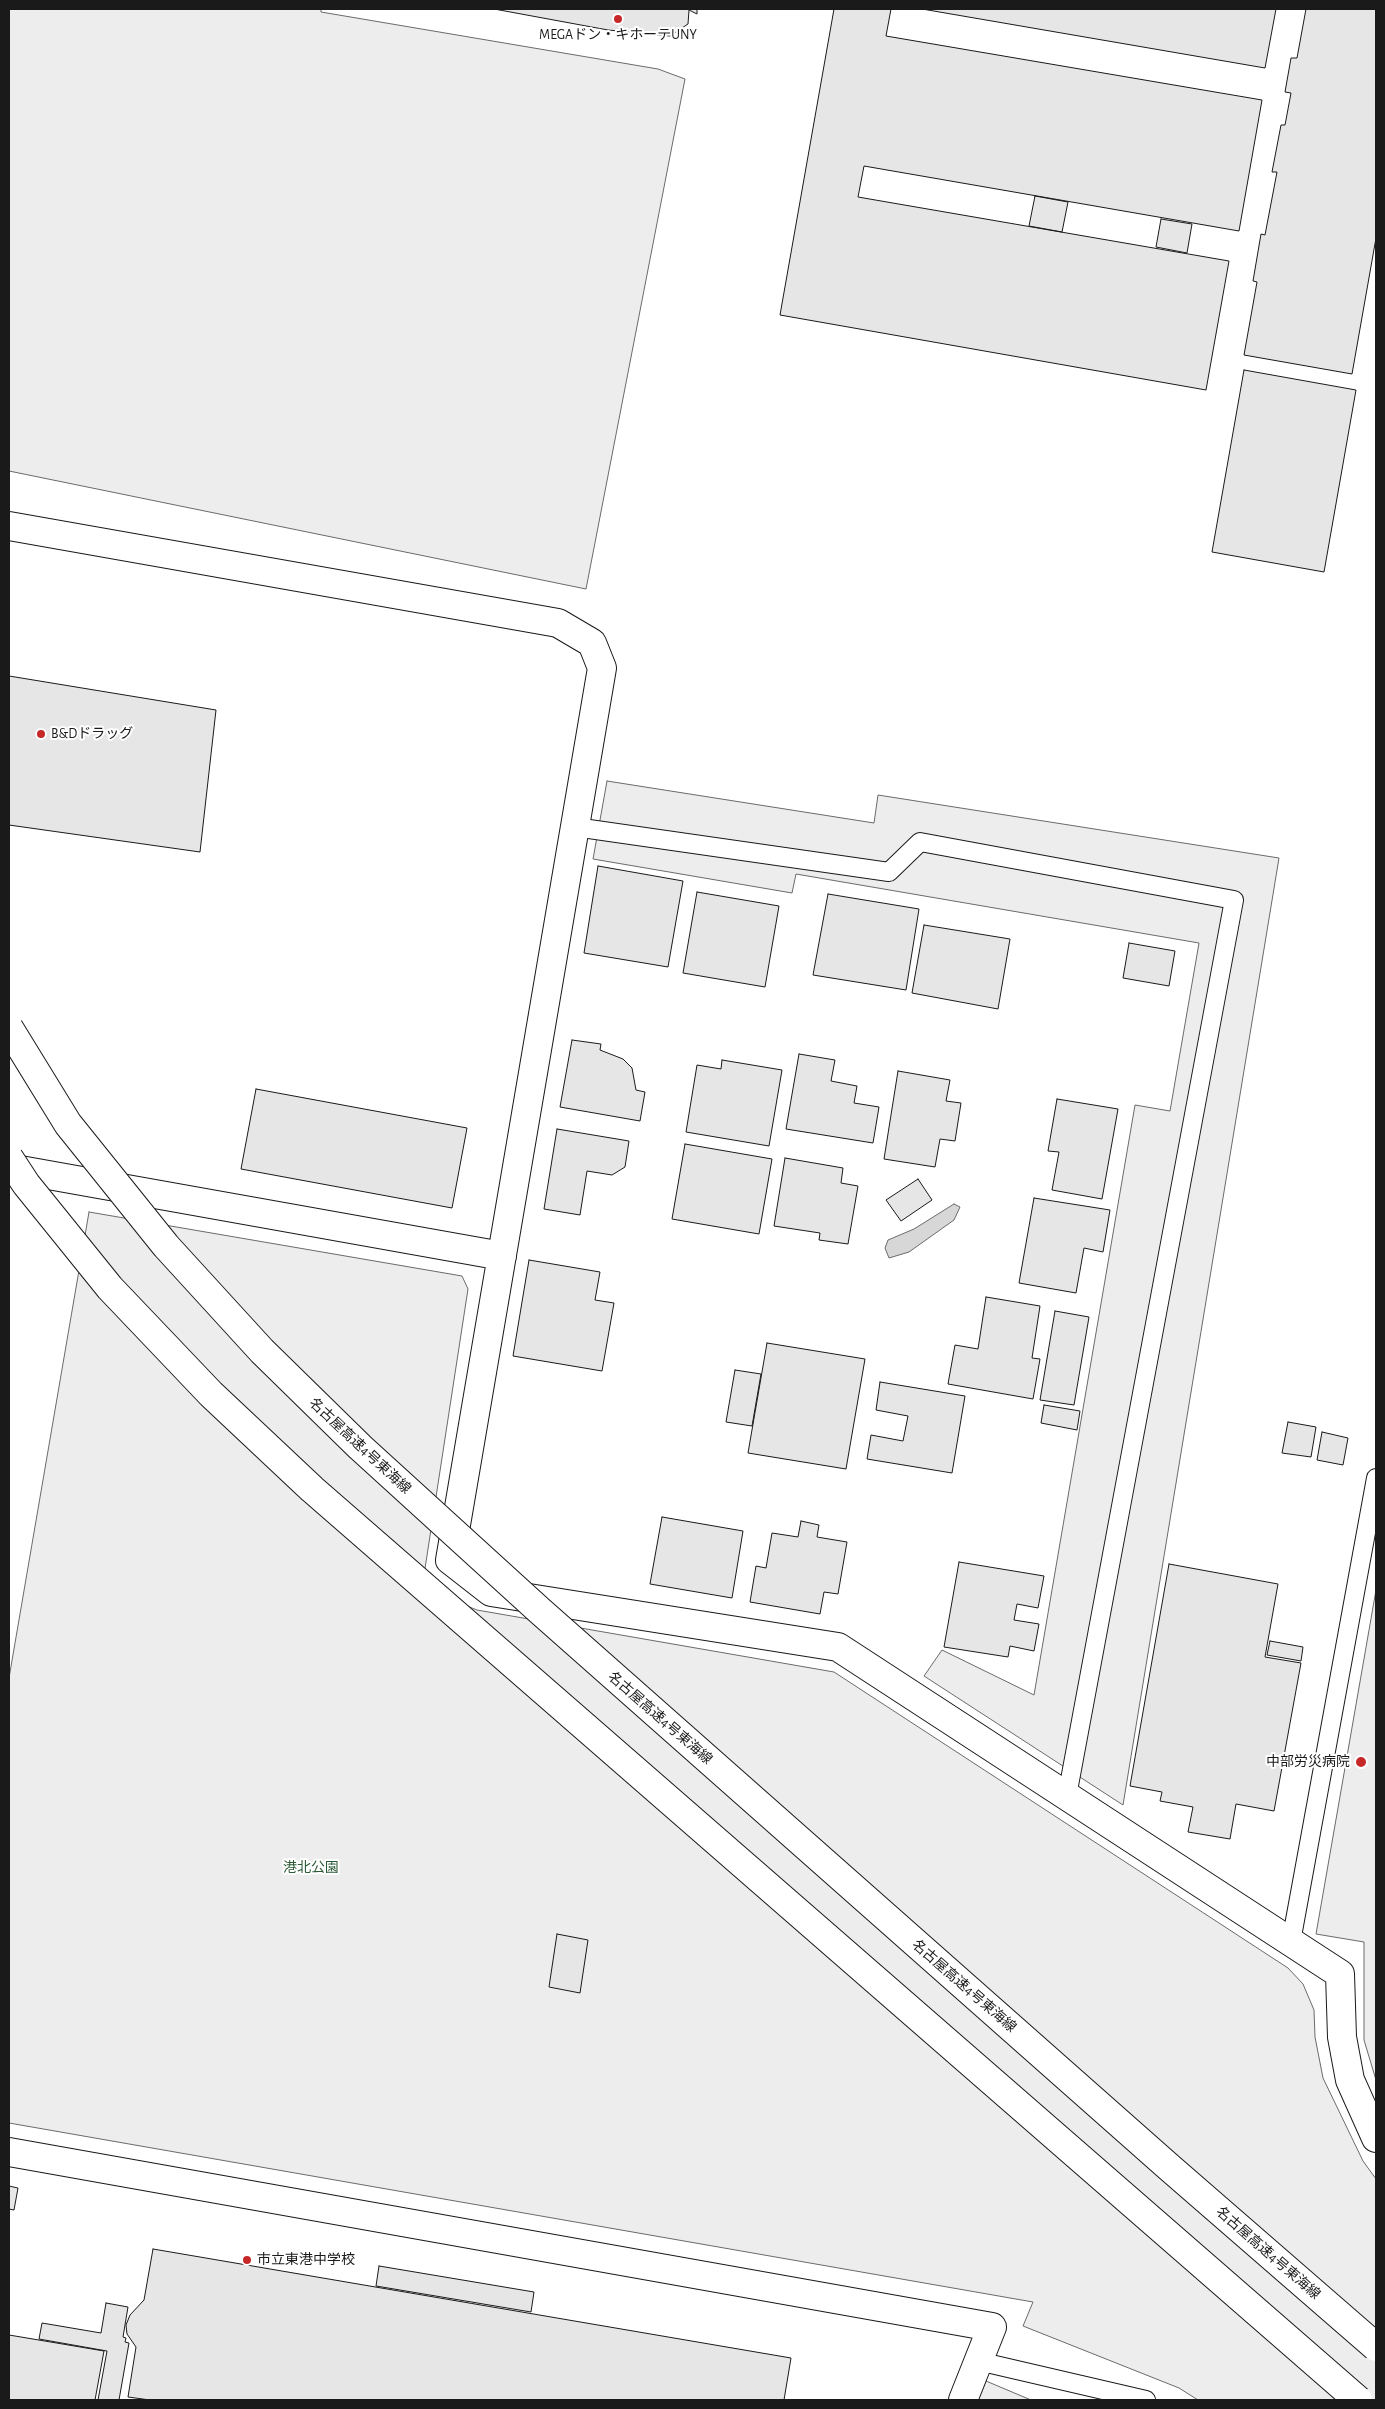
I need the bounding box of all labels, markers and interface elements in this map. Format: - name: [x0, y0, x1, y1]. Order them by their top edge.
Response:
- marker: MEGAドン・キホーテUNY: [612, 13, 624, 25]
- place label: MEGAドン・キホーテUNY: [539, 27, 697, 43]
- place label: B&Dドラッグ: [51, 726, 133, 742]
- marker: B&Dドラッグ: [35, 728, 47, 740]
- street label: 名古屋高速4号東海線: [306, 1395, 414, 1497]
- street label: 名古屋高速4号東海線: [604, 1668, 716, 1768]
- place label: 中部労災病院: [1266, 1754, 1350, 1770]
- marker: 中部労災病院: [1354, 1755, 1368, 1769]
- park label: 港北公園: [283, 1860, 339, 1876]
- street label: 名古屋高速4号東海線: [908, 1936, 1020, 2036]
- street label: 名古屋高速4号東海線: [1212, 2203, 1324, 2303]
- place label: 市立東港中学校: [257, 2252, 355, 2268]
- marker: 市立東港中学校: [241, 2254, 253, 2266]

